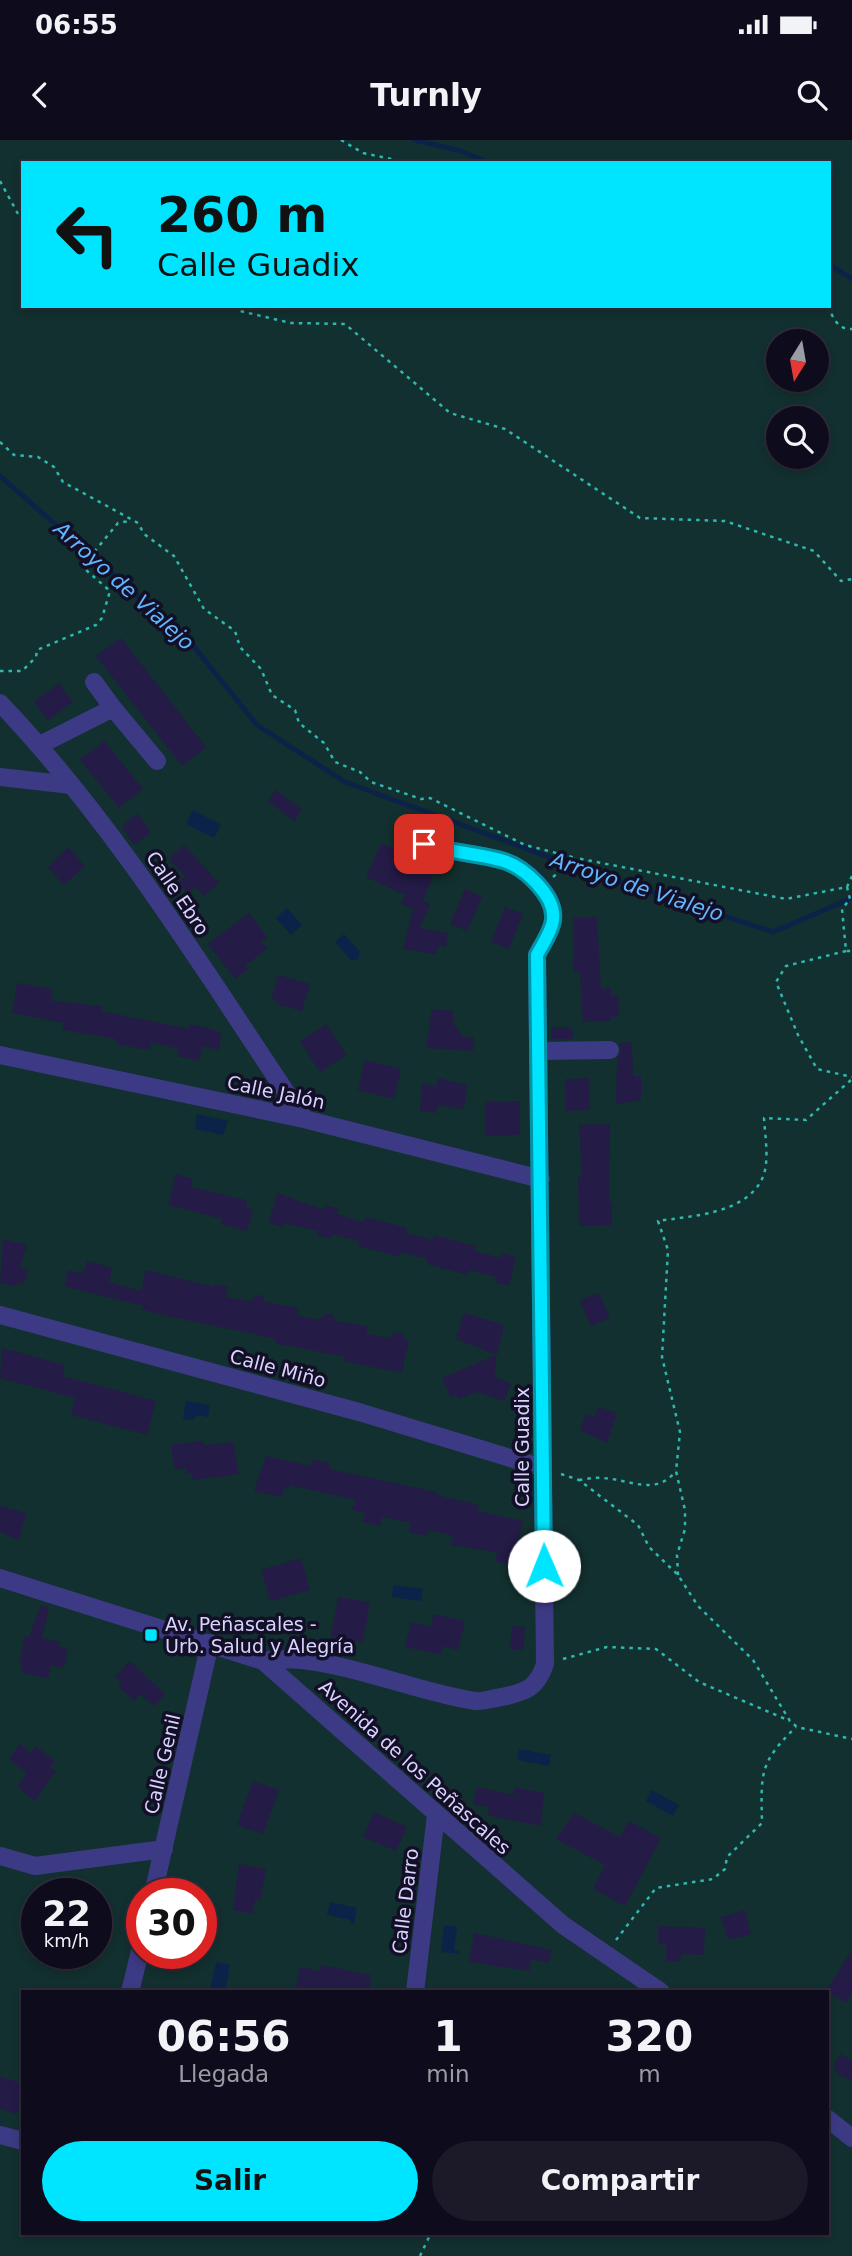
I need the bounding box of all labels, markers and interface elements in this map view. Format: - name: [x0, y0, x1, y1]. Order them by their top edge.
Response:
- text: 06:55: [35, 10, 118, 40]
- icon: back: [21, 76, 59, 114]
- text: Turnly: [370, 76, 482, 114]
- icon: search: [793, 76, 831, 114]
- text: 260 m: [157, 187, 327, 244]
- icon: left: [42, 189, 133, 280]
- text: Calle Guadix: [157, 246, 359, 284]
- north arrow: [766, 329, 830, 392]
- map controls: [766, 329, 829, 469]
- button: search: [766, 406, 829, 469]
- water label: Arroyo de Vialejo: [48, 516, 199, 655]
- pin: [394, 814, 454, 874]
- icon: arrive: [405, 825, 443, 863]
- street label: Calle Ebro: [142, 847, 214, 939]
- water label: Arroyo de Vialejo: [546, 847, 726, 926]
- street label: Calle Jalón: [225, 1071, 327, 1113]
- street label: Calle Miño: [228, 1345, 328, 1391]
- street label: Calle Guadix: [511, 1387, 533, 1507]
- position arrow: [507, 1529, 581, 1603]
- place label: Av. Peñascales - Urb. Salud y Alegría: [165, 1613, 354, 1657]
- marker: Av. Peñascales - Urb. Salud y Alegría: [143, 1627, 159, 1643]
- street label: Avenida de los Peñascales: [315, 1675, 515, 1859]
- street label: Calle Genil: [140, 1712, 184, 1816]
- street label: Calle Darro: [388, 1847, 422, 1955]
- speed limit sign: 30: [126, 1878, 217, 1969]
- text: 22: [42, 1894, 91, 1934]
- text: km/h: [44, 1930, 89, 1951]
- text: 06:56: [157, 2012, 291, 2061]
- text: 1: [433, 2012, 463, 2061]
- text: 320: [606, 2012, 693, 2061]
- text: Llegada: [178, 2061, 269, 2087]
- text: min: [426, 2061, 470, 2087]
- text: m: [638, 2061, 661, 2087]
- button: Salir: [42, 2141, 418, 2221]
- button: Compartir: [432, 2141, 808, 2221]

